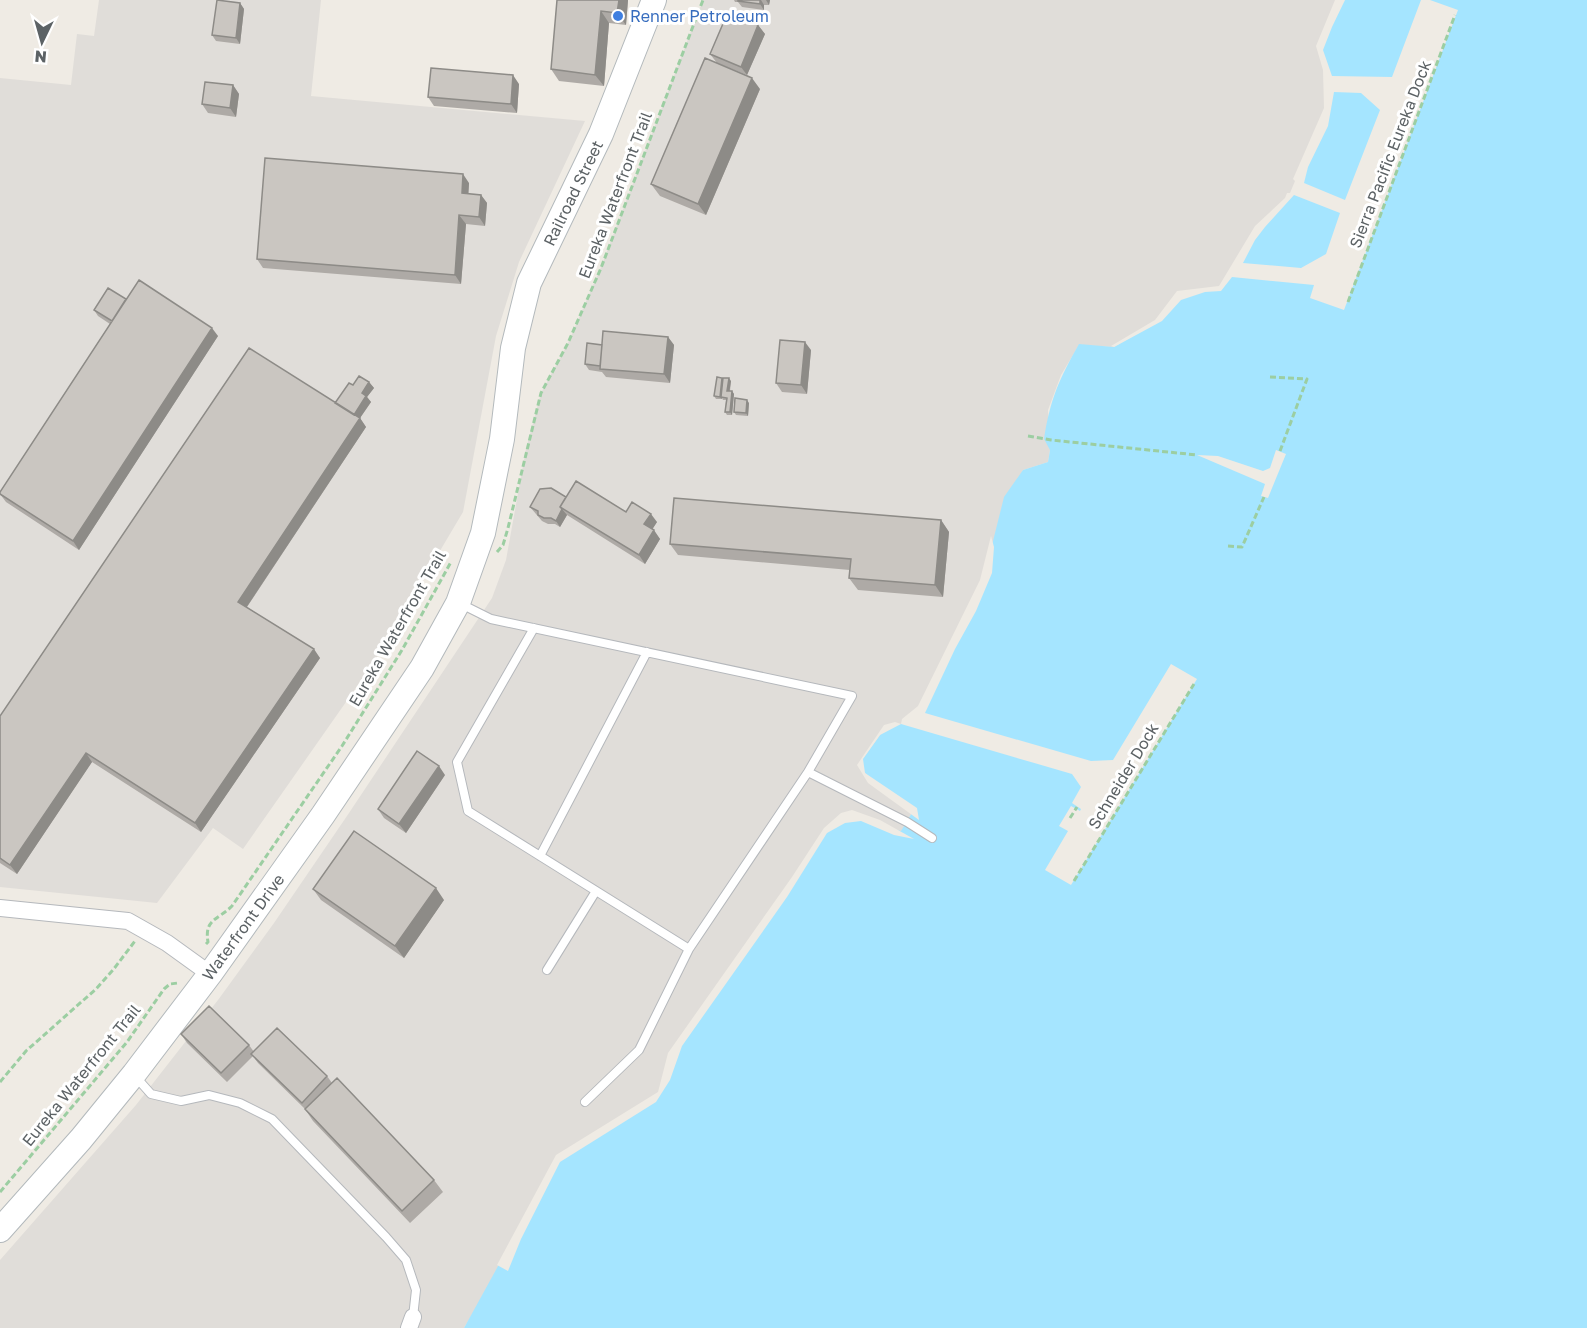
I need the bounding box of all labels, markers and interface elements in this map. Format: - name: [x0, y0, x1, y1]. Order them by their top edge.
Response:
- place label: Renner Petroleum: [630, 6, 769, 26]
- marker: Renner Petroleum: [611, 9, 625, 23]
- north arrow: [12, 12, 72, 72]
- text: N: [34, 46, 48, 67]
- street label: Sierra Pacific Eureka Dock: [1345, 57, 1435, 251]
- street label: Eureka Waterfront Trail: [574, 109, 656, 281]
- street label: Railroad Street: [539, 137, 607, 249]
- street label: Eureka Waterfront Trail: [344, 546, 450, 710]
- street label: Schneider Dock: [1083, 719, 1163, 833]
- street label: Waterfront Drive: [198, 870, 288, 984]
- street label: Eureka Waterfront Trail: [17, 1000, 145, 1150]

